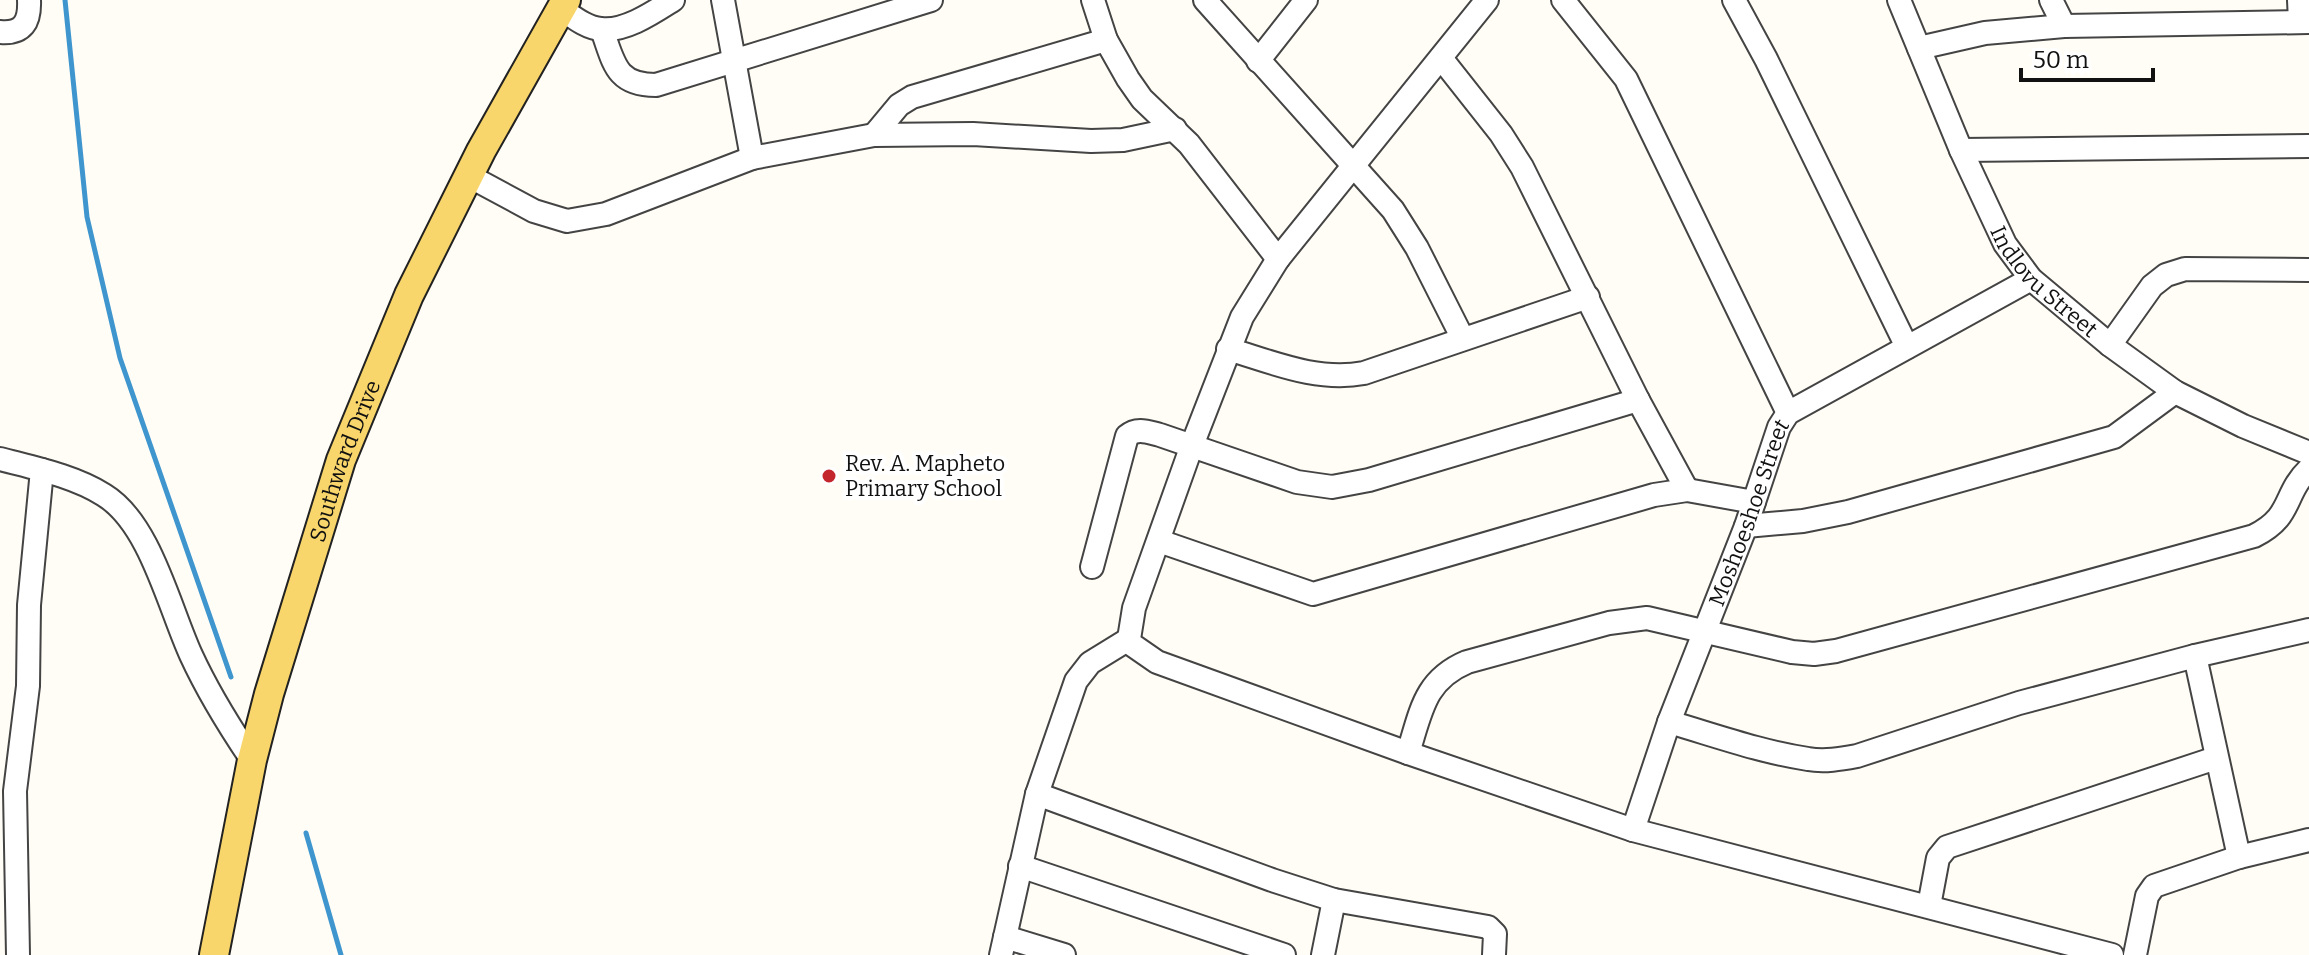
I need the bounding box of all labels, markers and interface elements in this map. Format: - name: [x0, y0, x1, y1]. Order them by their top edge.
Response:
- scale bar: [2021, 32, 2153, 82]
- text: 50 m: [2033, 46, 2089, 74]
- street label: Indlovu Street: [1984, 222, 2103, 343]
- street label: Southward Drive: [304, 376, 387, 545]
- street label: Moshoeshoe Street: [1703, 414, 1795, 610]
- place label: Rev. A. Mapheto Primary School: [845, 450, 1005, 502]
- marker: Rev. A. Mapheto Primary School: [820, 467, 838, 485]

